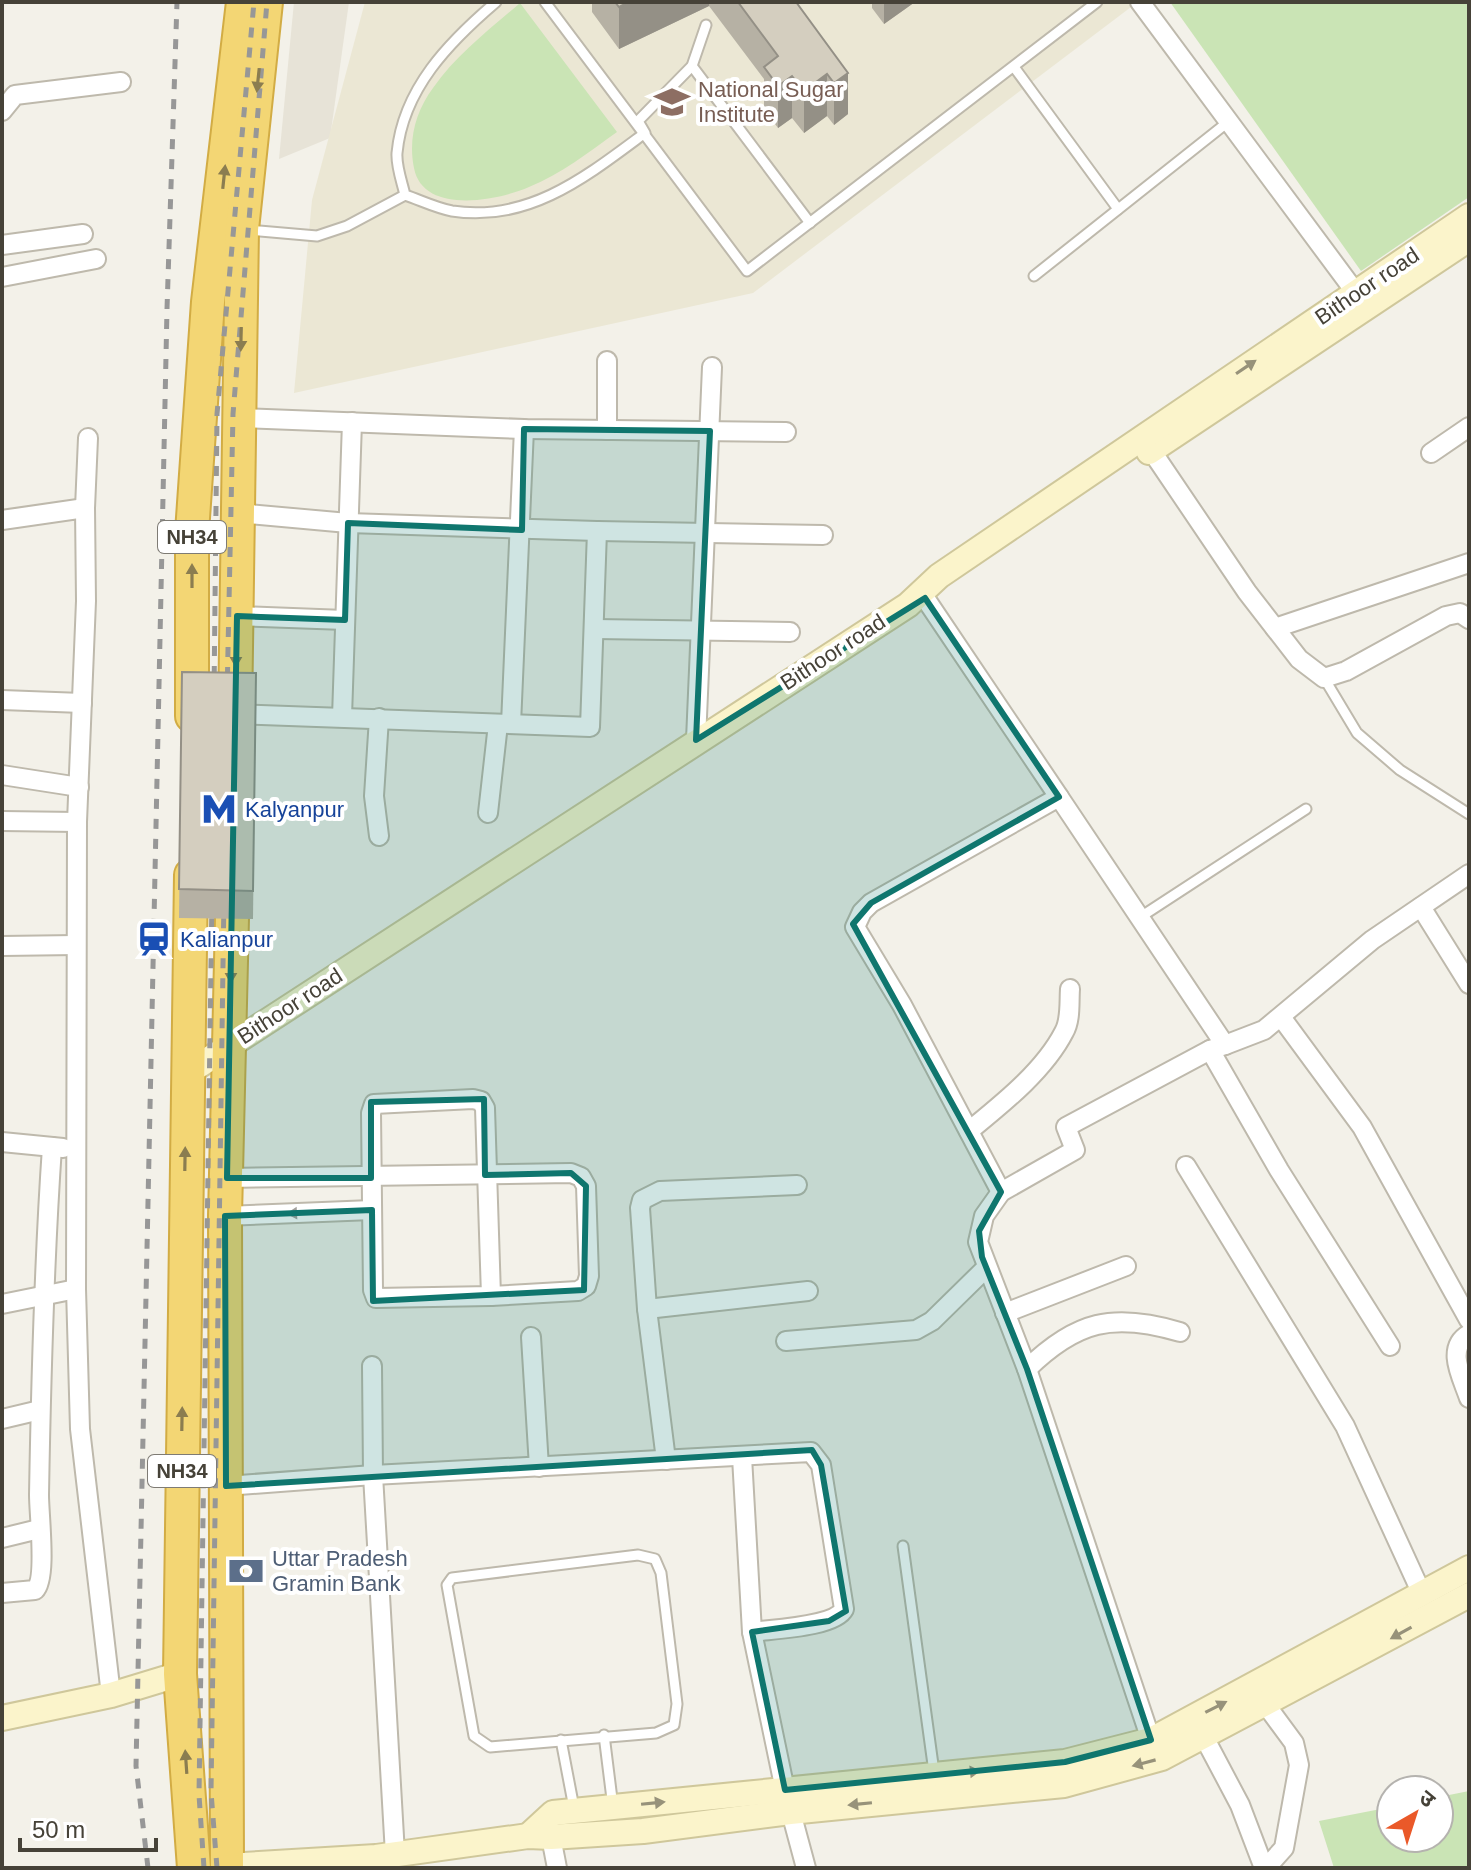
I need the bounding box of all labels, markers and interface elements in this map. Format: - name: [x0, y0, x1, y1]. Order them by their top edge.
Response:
- one-way arrow: [251, 67, 264, 92]
- place label: National Sugar Institute: [698, 77, 844, 127]
- school or university icon: National Sugar Institute: [653, 83, 691, 121]
- one-way arrow: [217, 164, 230, 189]
- street label: Bithoor road: [1310, 242, 1424, 330]
- one-way arrow: [234, 327, 247, 352]
- one-way arrow: [1236, 360, 1257, 375]
- road number: NH34: [158, 521, 226, 553]
- one-way arrow: [186, 563, 198, 588]
- street label: Bithoor road: [776, 609, 890, 695]
- one-way arrow: [230, 643, 242, 668]
- metro station icon: Kalyanpur: [200, 790, 238, 828]
- place label: Kalyanpur: [245, 797, 344, 822]
- station icon: Kalianpur: [135, 920, 173, 958]
- place label: Kalianpur: [180, 927, 273, 952]
- one-way arrow: [225, 959, 238, 984]
- street label: Bithoor road: [233, 963, 347, 1049]
- one-way arrow: [179, 1146, 191, 1171]
- one-way arrow: [286, 1207, 311, 1220]
- one-way arrow: [176, 1406, 189, 1431]
- road number: NH34: [148, 1455, 216, 1487]
- place label: Uttar Pradesh Gramin Bank: [272, 1546, 408, 1596]
- bank icon: Uttar Pradesh Gramin Bank: [227, 1552, 265, 1590]
- one-way arrow: [1389, 1626, 1412, 1640]
- one-way arrow: [1205, 1700, 1228, 1714]
- one-way arrow: [179, 1749, 192, 1774]
- one-way arrow: [1132, 1758, 1157, 1770]
- one-way arrow: [955, 1765, 980, 1778]
- north arrow: [1375, 1774, 1455, 1854]
- text: उ: [1414, 1785, 1441, 1813]
- one-way arrow: [641, 1797, 666, 1810]
- one-way arrow: [847, 1798, 872, 1811]
- scale bar: [20, 1802, 156, 1852]
- text: 50 m: [32, 1816, 85, 1843]

